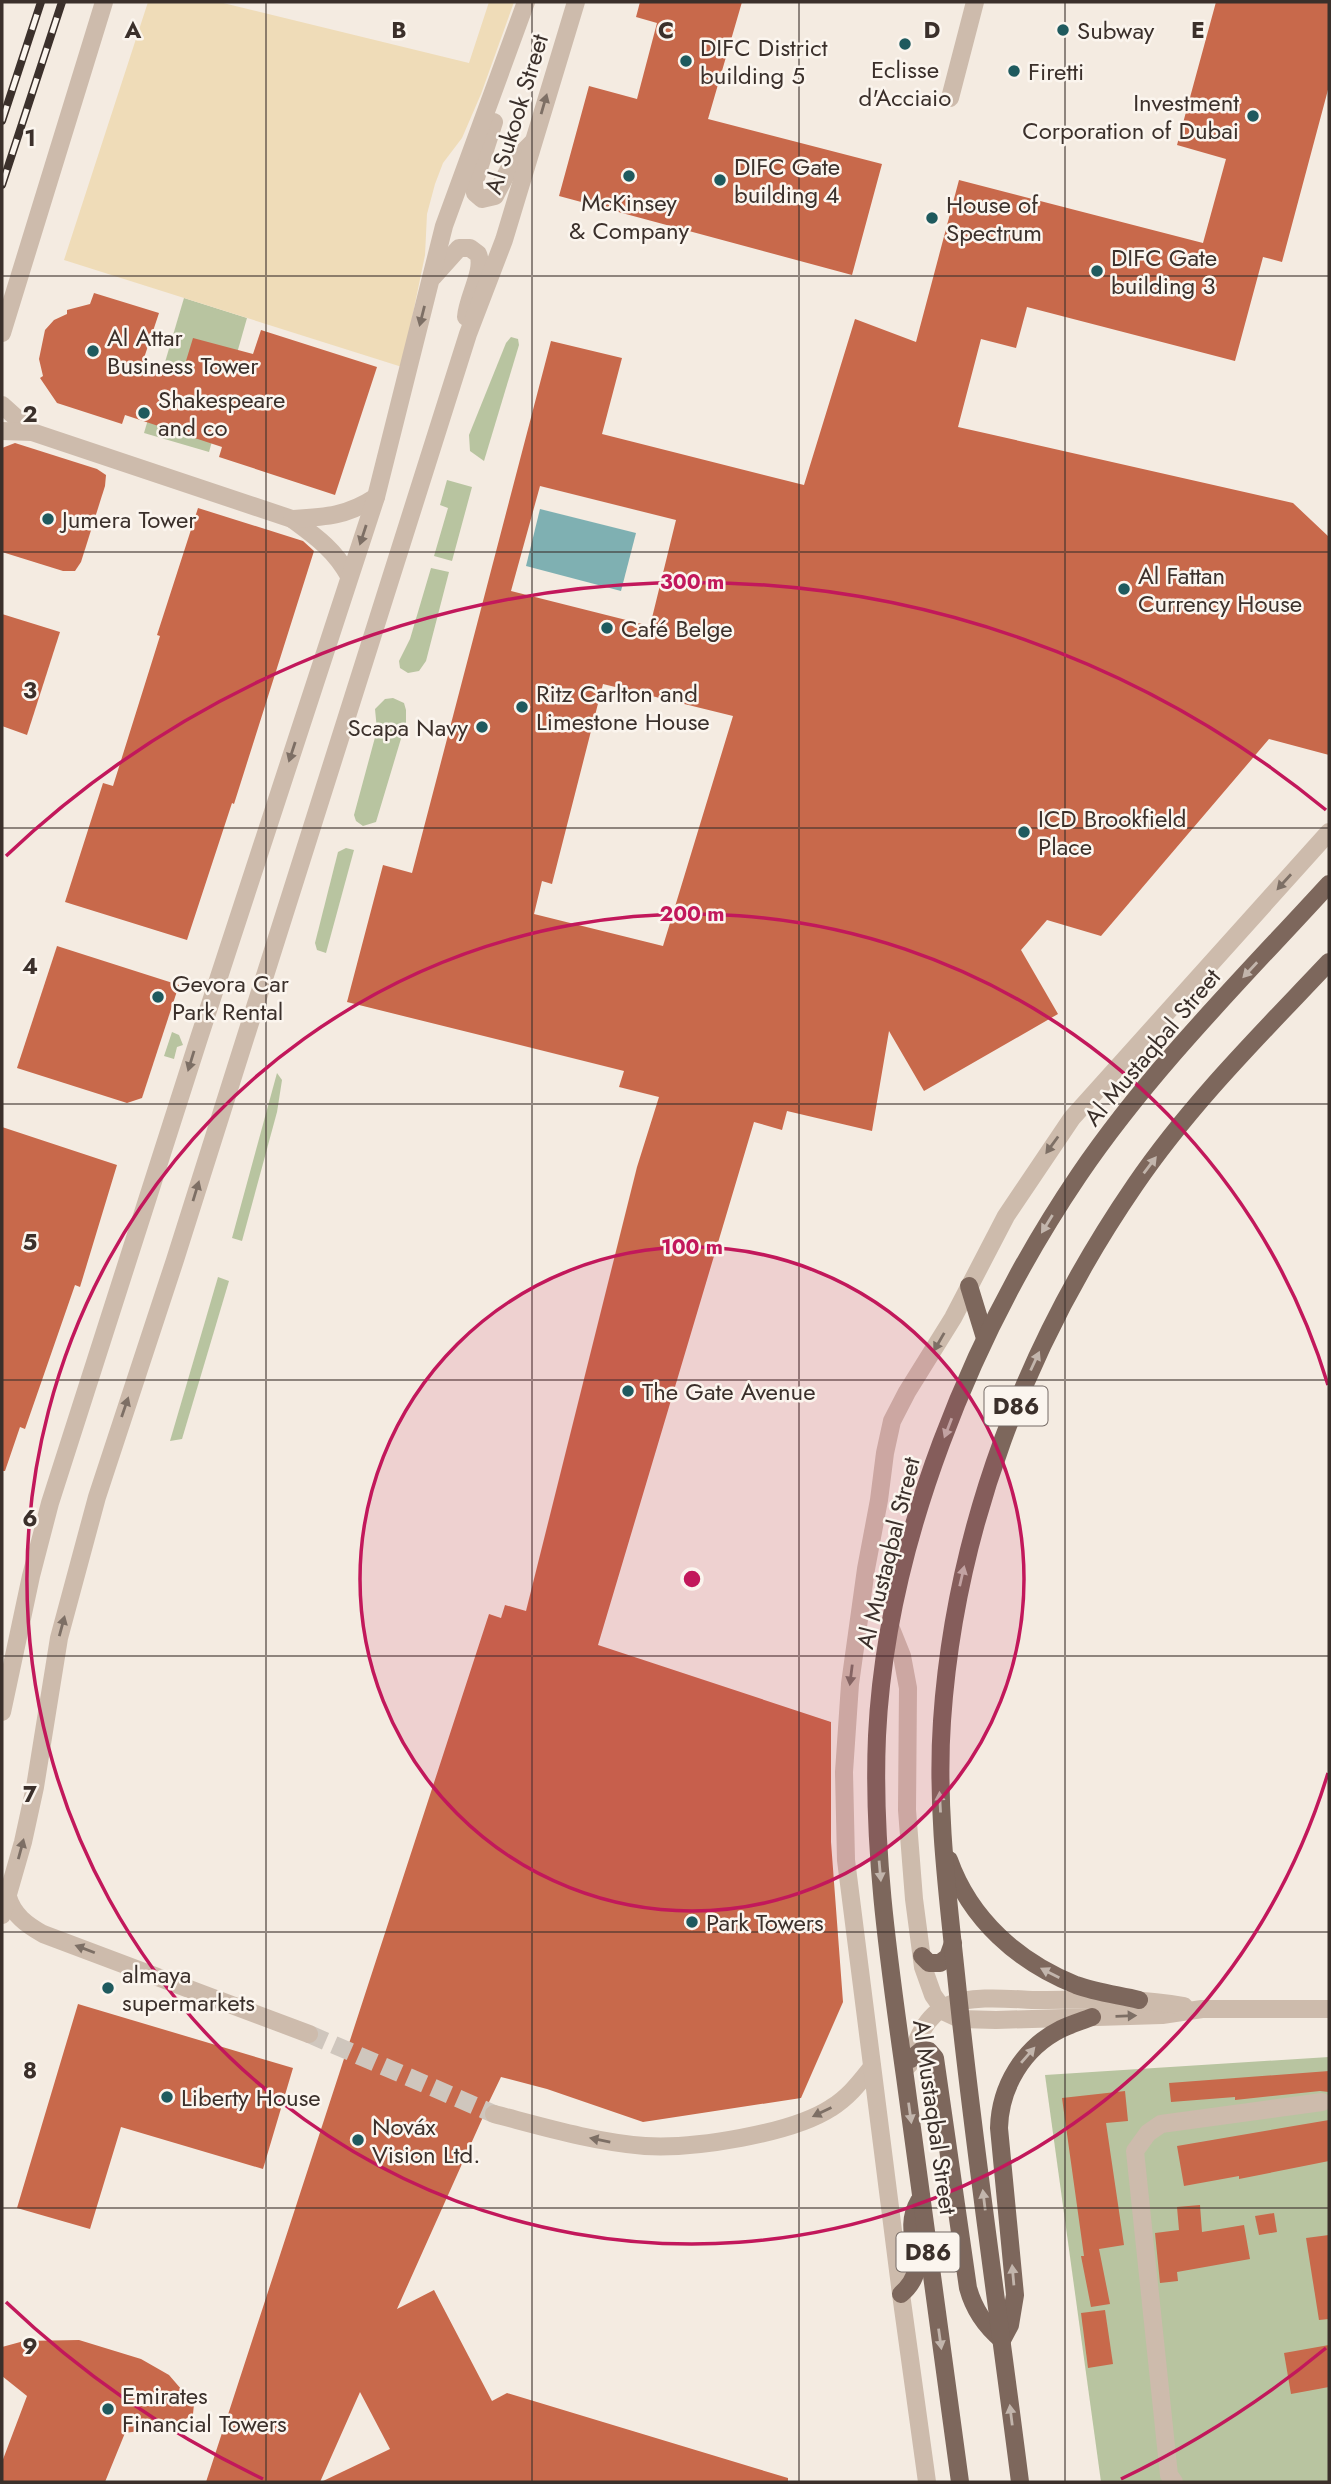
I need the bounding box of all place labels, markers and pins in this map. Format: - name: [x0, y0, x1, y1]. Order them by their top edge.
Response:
- place label: Subway: [1077, 13, 1155, 48]
- marker: Subway: [1055, 22, 1071, 38]
- place label: DIFC District building 5: [700, 30, 828, 93]
- marker: Eclisse d'Acciaio: [897, 36, 913, 52]
- place label: Eclisse d'Acciaio: [859, 52, 951, 115]
- marker: DIFC District building 5: [678, 53, 694, 69]
- place label: Firetti: [1028, 54, 1084, 89]
- marker: Firetti: [1006, 63, 1022, 79]
- place label: Investment Corporation of Dubai: [1022, 85, 1239, 148]
- marker: Investment Corporation of Dubai: [1245, 108, 1261, 124]
- place label: DIFC Gate building 4: [734, 149, 840, 212]
- marker: McKinsey & Company: [621, 168, 637, 184]
- marker: DIFC Gate building 4: [712, 172, 728, 188]
- place label: McKinsey & Company: [569, 185, 689, 248]
- place label: House of Spectrum: [946, 187, 1042, 250]
- marker: House of Spectrum: [924, 210, 940, 226]
- place label: DIFC Gate building 3: [1111, 240, 1217, 303]
- marker: DIFC Gate building 3: [1089, 263, 1105, 279]
- place label: Al Attar Business Tower: [107, 320, 259, 383]
- marker: Al Attar Business Tower: [85, 343, 101, 359]
- place label: Shakespeare and co: [158, 382, 285, 445]
- marker: Shakespeare and co: [136, 405, 152, 421]
- place label: Jumera Tower: [59, 502, 197, 537]
- marker: Jumera Tower: [40, 511, 56, 527]
- place label: Al Fattan Currency House: [1138, 558, 1302, 621]
- marker: Al Fattan Currency House: [1116, 581, 1132, 597]
- place label: Café Belge: [621, 611, 733, 646]
- marker: Café Belge: [599, 620, 615, 636]
- place label: Ritz Carlton and Limestone House: [536, 676, 710, 739]
- marker: Ritz Carlton and Limestone House: [514, 699, 530, 715]
- place label: Scapa Navy: [348, 710, 468, 745]
- marker: Scapa Navy: [474, 719, 490, 735]
- place label: ICD Brookfield Place: [1038, 801, 1187, 864]
- marker: ICD Brookfield Place: [1016, 824, 1032, 840]
- place label: Gevora Car Park Rental: [172, 966, 290, 1029]
- marker: Gevora Car Park Rental: [150, 989, 166, 1005]
- place label: The Gate Avenue: [642, 1374, 816, 1409]
- marker: The Gate Avenue: [620, 1383, 636, 1399]
- centre of rings: [680, 1567, 704, 1591]
- place label: Park Towers: [706, 1905, 824, 1940]
- marker: Park Towers: [684, 1914, 700, 1930]
- place label: almaya supermarkets: [122, 1957, 255, 2020]
- marker: almaya supermarkets: [100, 1980, 116, 1996]
- place label: Liberty House: [181, 2080, 321, 2115]
- marker: Liberty House: [159, 2089, 175, 2105]
- place label: Nováx Vision Ltd.: [372, 2109, 480, 2172]
- marker: Nováx Vision Ltd.: [350, 2132, 366, 2148]
- place label: Emirates Financial Towers: [122, 2378, 287, 2441]
- marker: Emirates Financial Towers: [100, 2401, 116, 2417]

